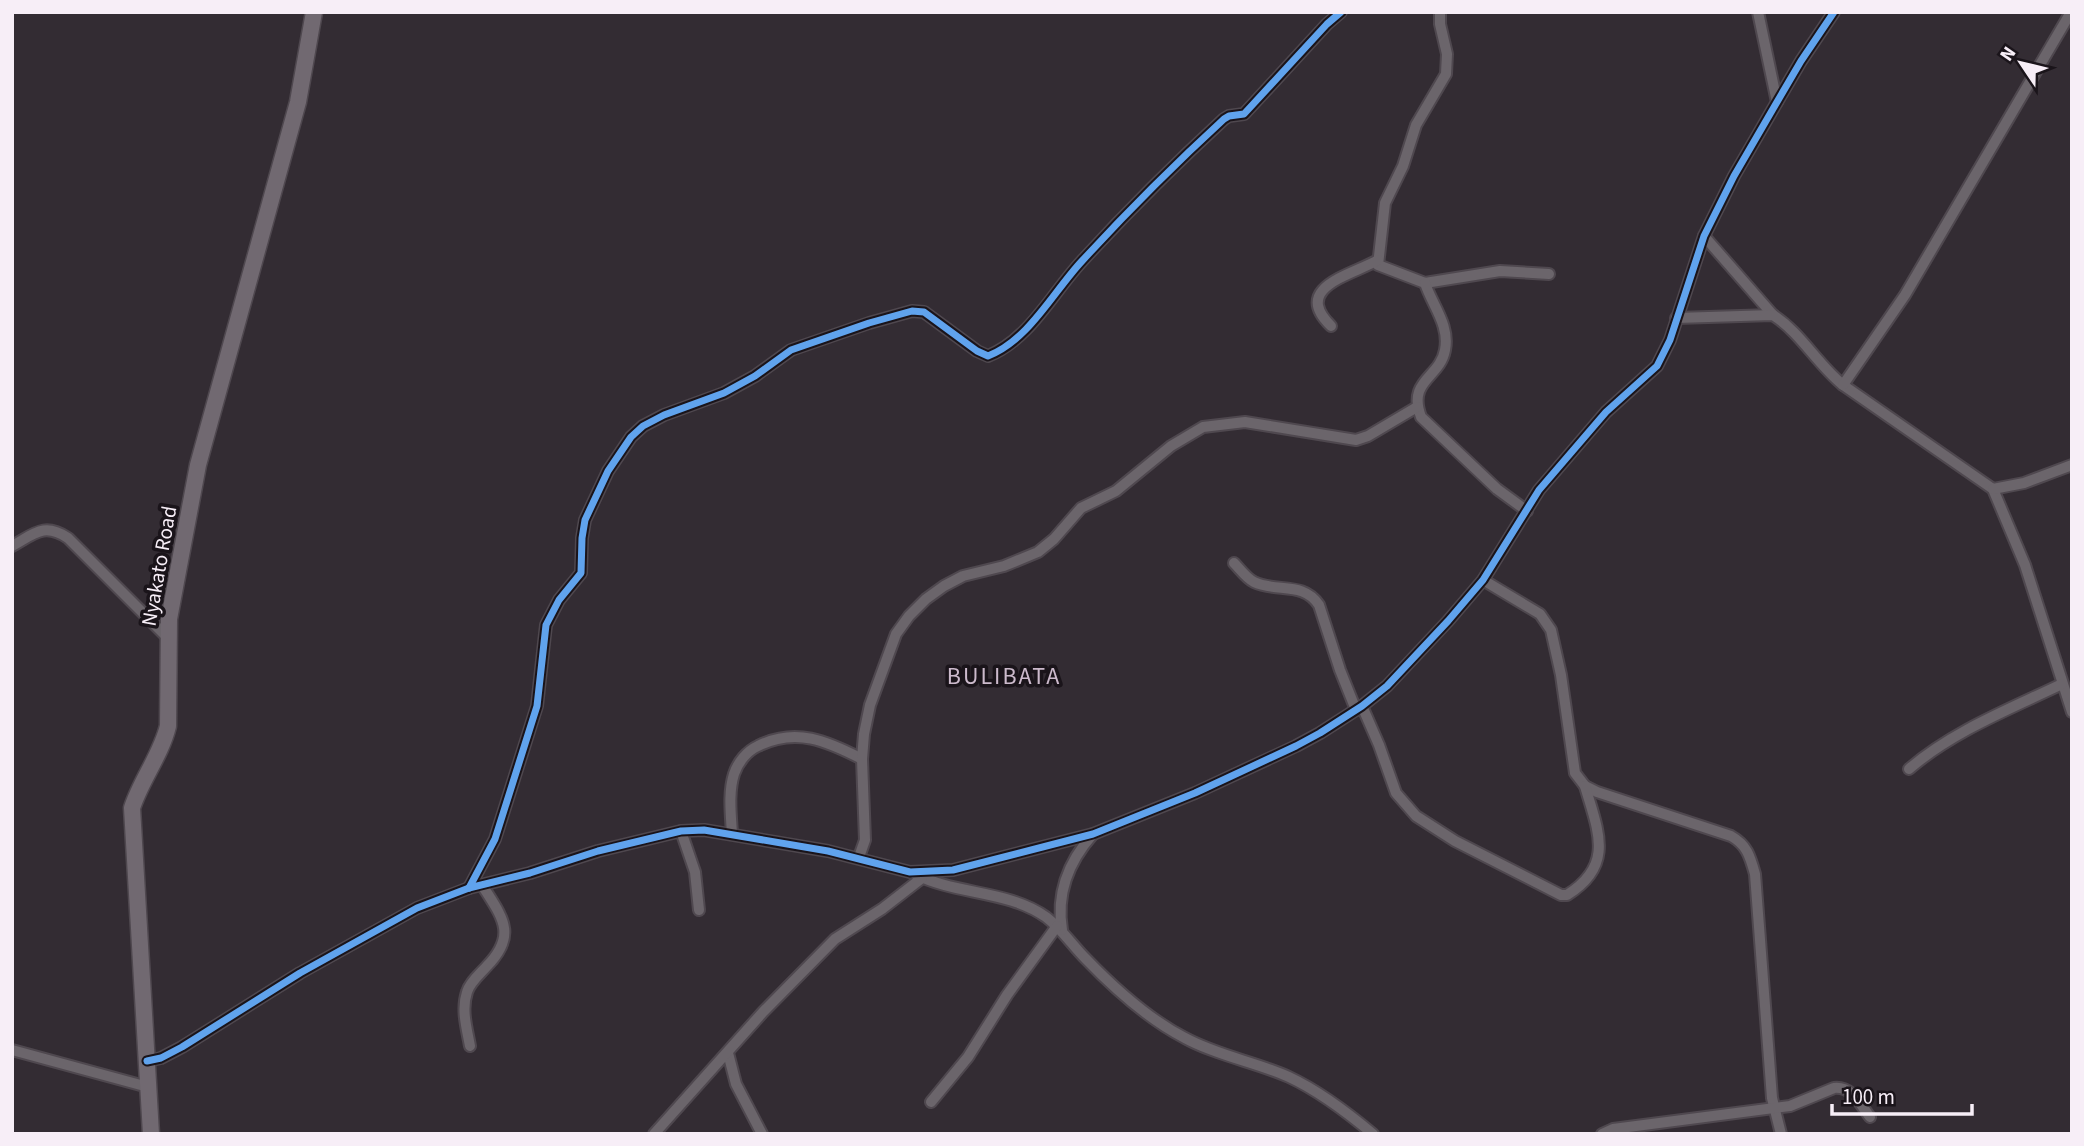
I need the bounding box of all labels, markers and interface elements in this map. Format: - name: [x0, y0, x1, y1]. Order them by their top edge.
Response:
- north arrow: [1986, 28, 2056, 98]
- text: N: [1994, 41, 2023, 67]
- street label: Nyakato Road: [134, 504, 184, 628]
- district label: BULIBATA: [947, 659, 1061, 694]
- scale bar: [1832, 1072, 1972, 1116]
- text: 100 m: [1842, 1082, 1895, 1112]

